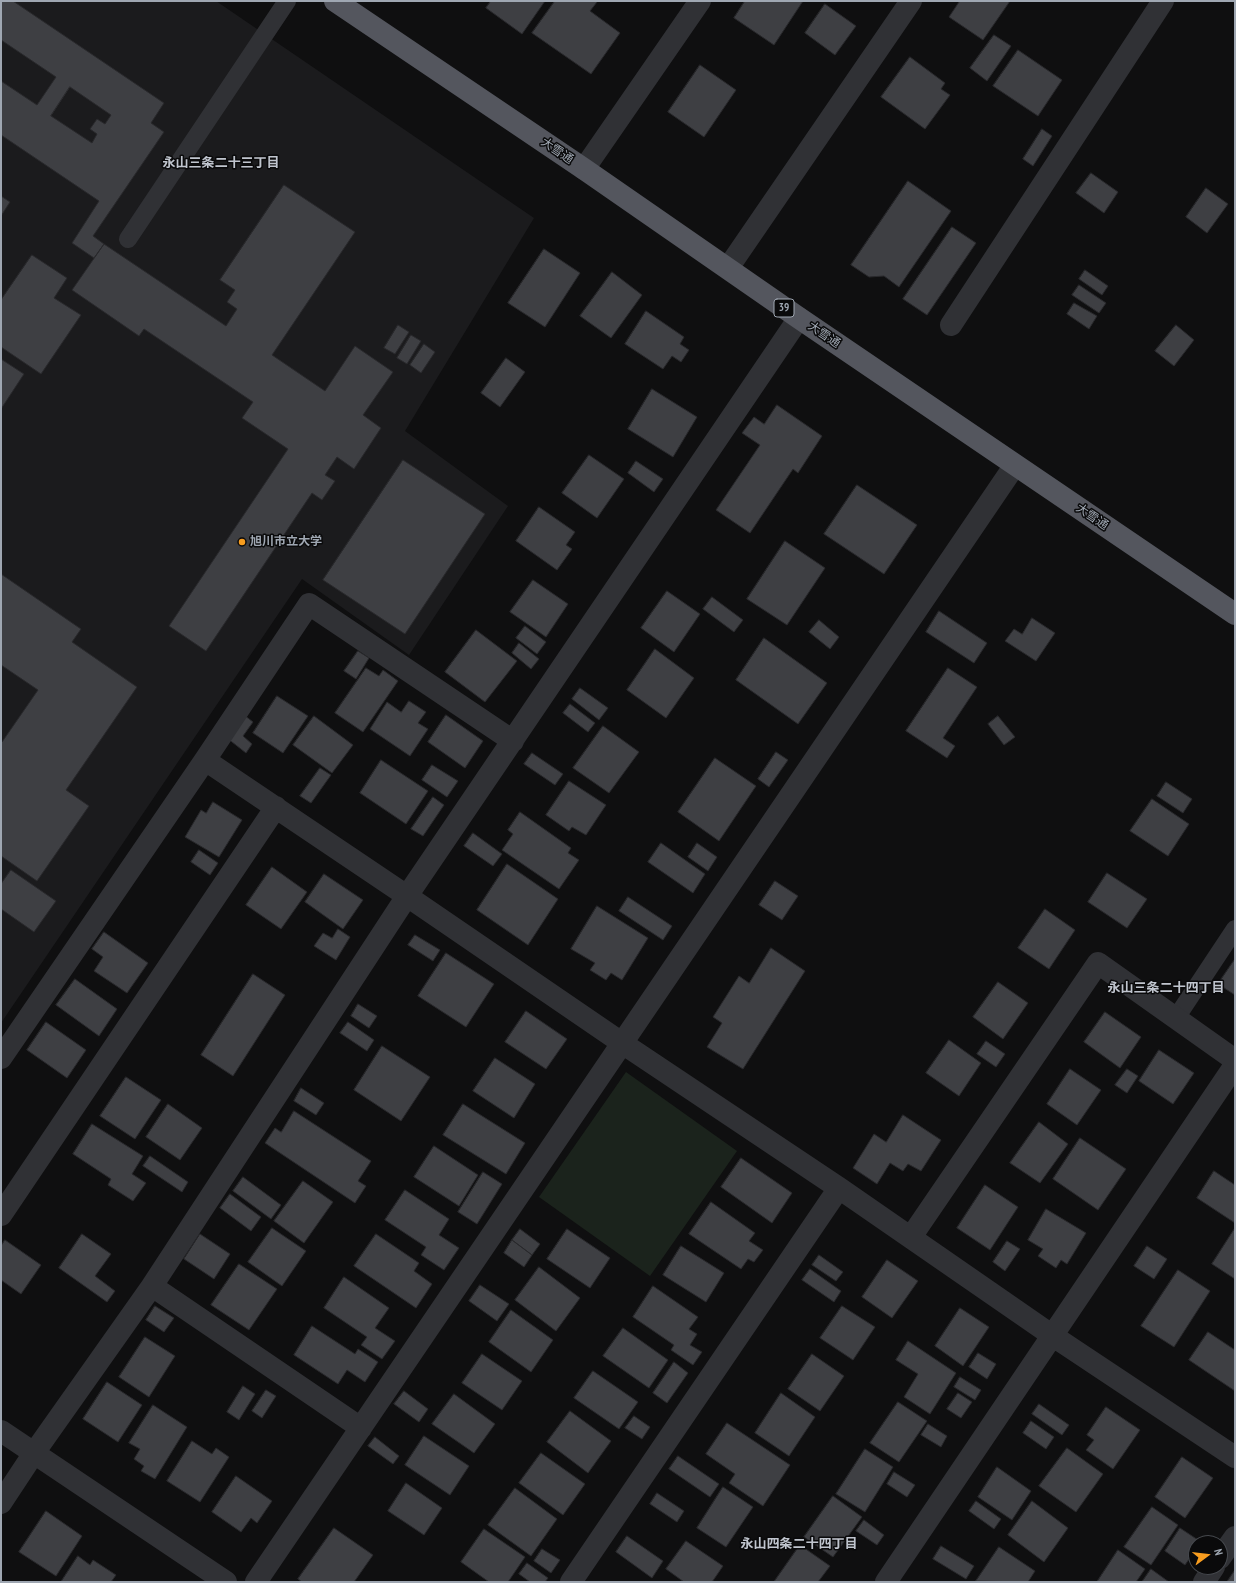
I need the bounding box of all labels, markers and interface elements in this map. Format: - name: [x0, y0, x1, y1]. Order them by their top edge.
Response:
- street label: 大雪通: [538, 135, 576, 167]
- district label: 永山三条二十三丁目: [163, 155, 279, 171]
- road number: 39: [774, 299, 794, 317]
- street label: 大雪通: [805, 319, 843, 351]
- street label: 大雪通: [1073, 501, 1111, 533]
- place label: 旭川市立大学: [250, 535, 322, 549]
- marker: 旭川市立大学: [237, 537, 247, 547]
- district label: 永山三条二十四丁目: [1108, 980, 1224, 996]
- north arrow: [1188, 1535, 1228, 1575]
- district label: 永山四条二十四丁目: [741, 1536, 857, 1552]
- text: N: [1211, 1547, 1226, 1557]

